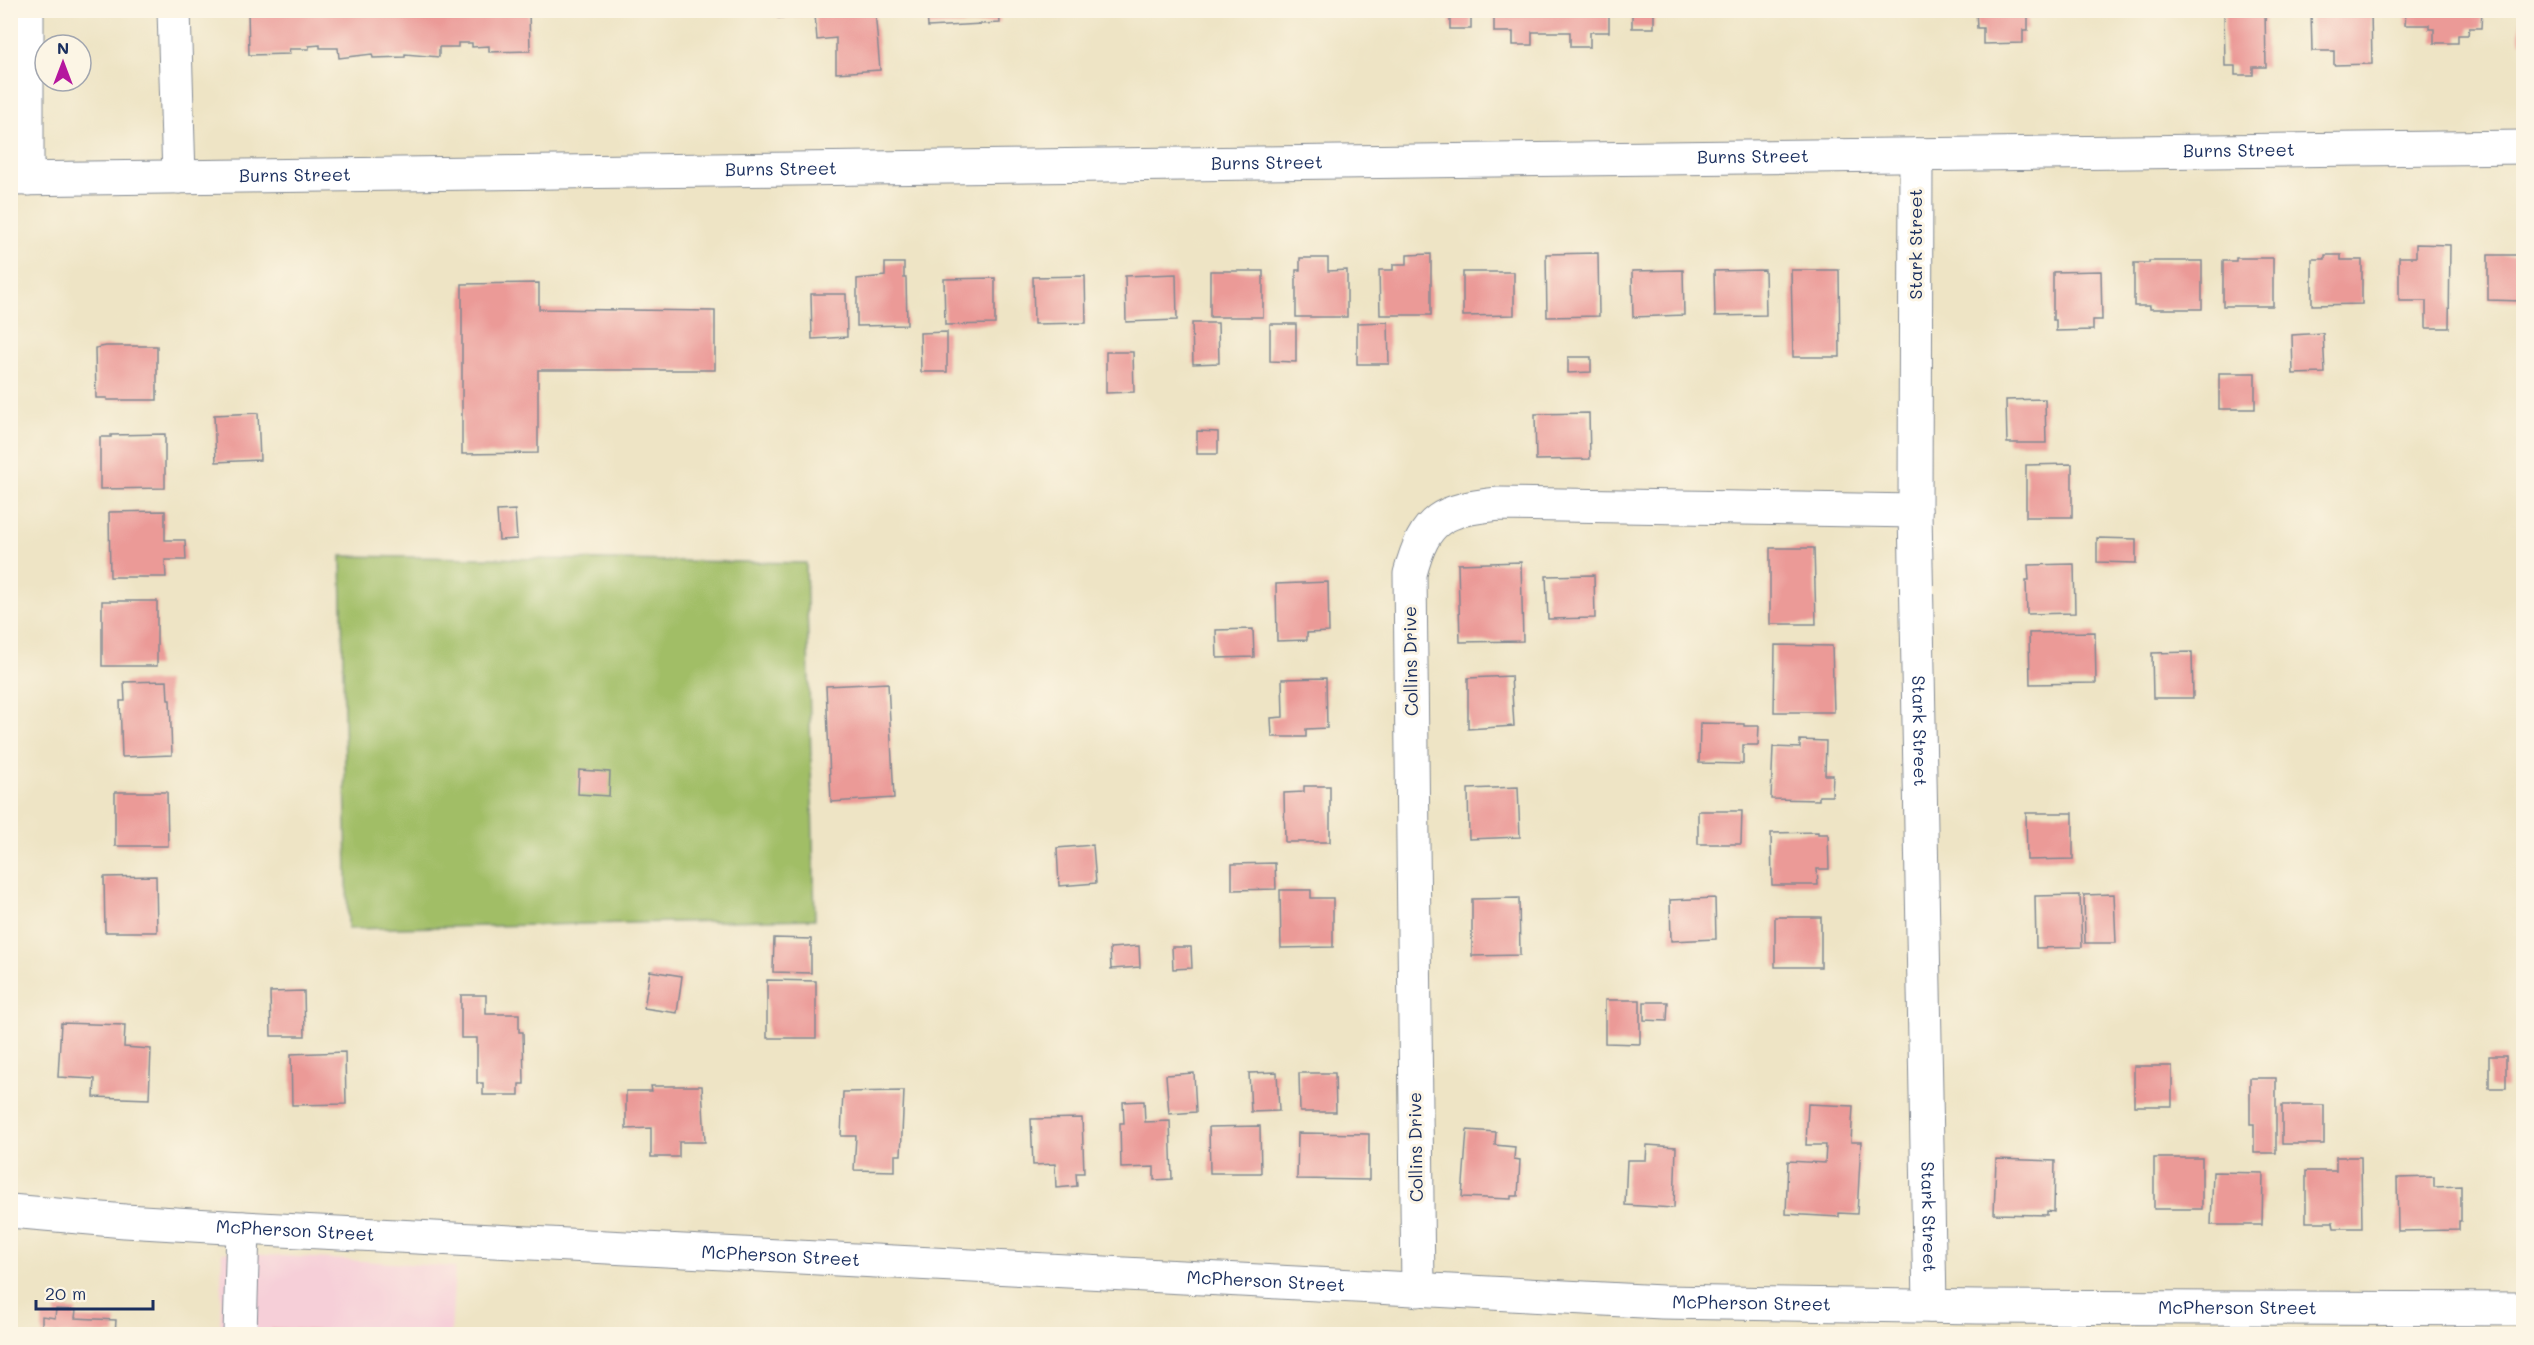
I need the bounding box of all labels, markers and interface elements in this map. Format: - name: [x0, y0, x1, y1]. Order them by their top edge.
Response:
- north arrow: [33, 33, 93, 93]
- text: N: [57, 37, 69, 58]
- street label: Burns Street: [2183, 137, 2295, 162]
- street label: Burns Street: [1697, 143, 1809, 169]
- street label: Burns Street: [1211, 149, 1323, 175]
- street label: Burns Street: [725, 155, 837, 181]
- street label: Burns Street: [239, 162, 351, 187]
- street label: Stark Street: [1903, 189, 1927, 299]
- street label: Collins Drive: [1397, 606, 1423, 716]
- street label: Stark Street: [1907, 675, 1933, 787]
- street label: Collins Drive: [1402, 1092, 1428, 1202]
- street label: Stark Street: [1916, 1161, 1942, 1273]
- street label: McPherson Street: [215, 1213, 375, 1246]
- street label: McPherson Street: [701, 1239, 861, 1271]
- street label: McPherson Street: [1186, 1264, 1346, 1296]
- scale bar: [36, 1273, 153, 1311]
- text: 20 m: [45, 1281, 86, 1305]
- street label: McPherson Street: [1672, 1289, 1831, 1316]
- street label: McPherson Street: [2158, 1295, 2317, 1319]

